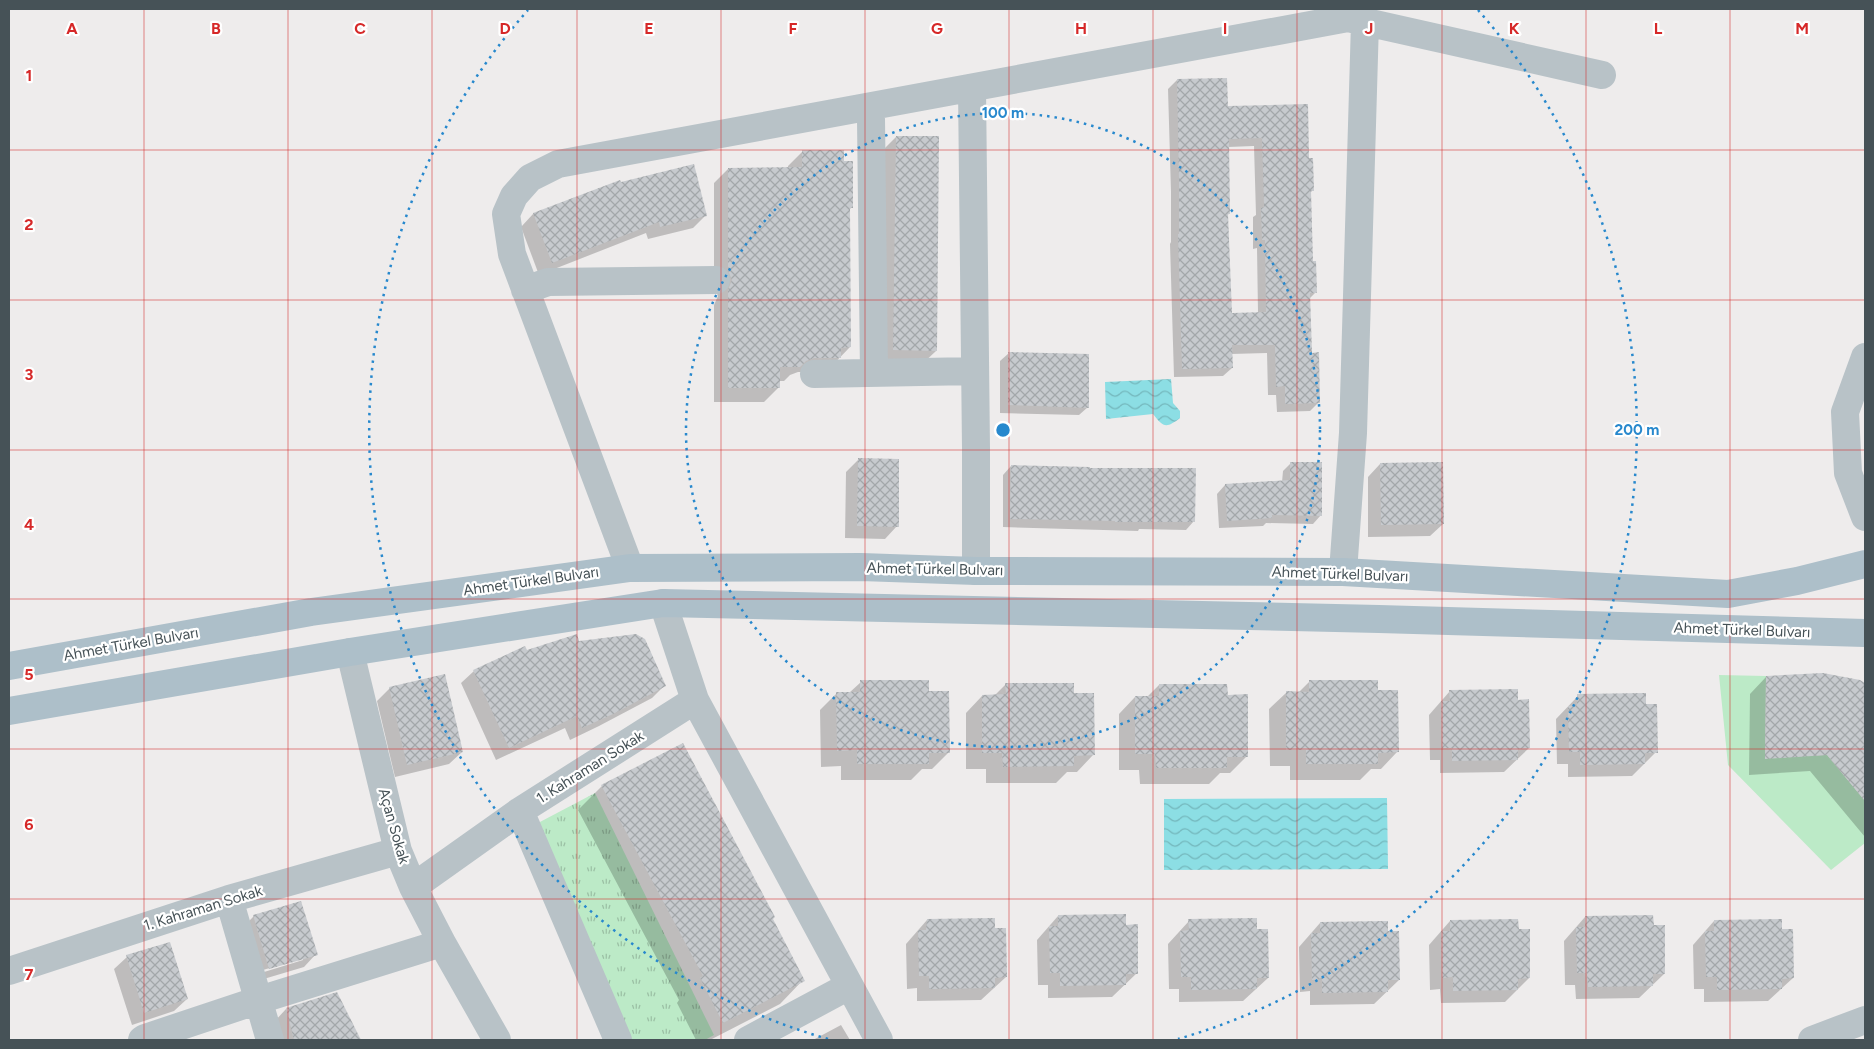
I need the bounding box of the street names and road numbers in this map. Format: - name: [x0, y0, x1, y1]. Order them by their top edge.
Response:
- street label: Ahmet Türkel Bulvarı: [866, 559, 1004, 579]
- street label: Ahmet Türkel Bulvarı: [462, 563, 600, 599]
- street label: Ahmet Türkel Bulvarı: [1271, 563, 1409, 585]
- street label: Ahmet Türkel Bulvarı: [1673, 619, 1811, 641]
- street label: Ahmet Türkel Bulvarı: [62, 623, 200, 665]
- street label: 1. Kahraman Sokak: [533, 726, 648, 807]
- street label: Açan Sokak: [375, 786, 414, 867]
- street label: 1. Kahraman Sokak: [141, 881, 265, 935]

